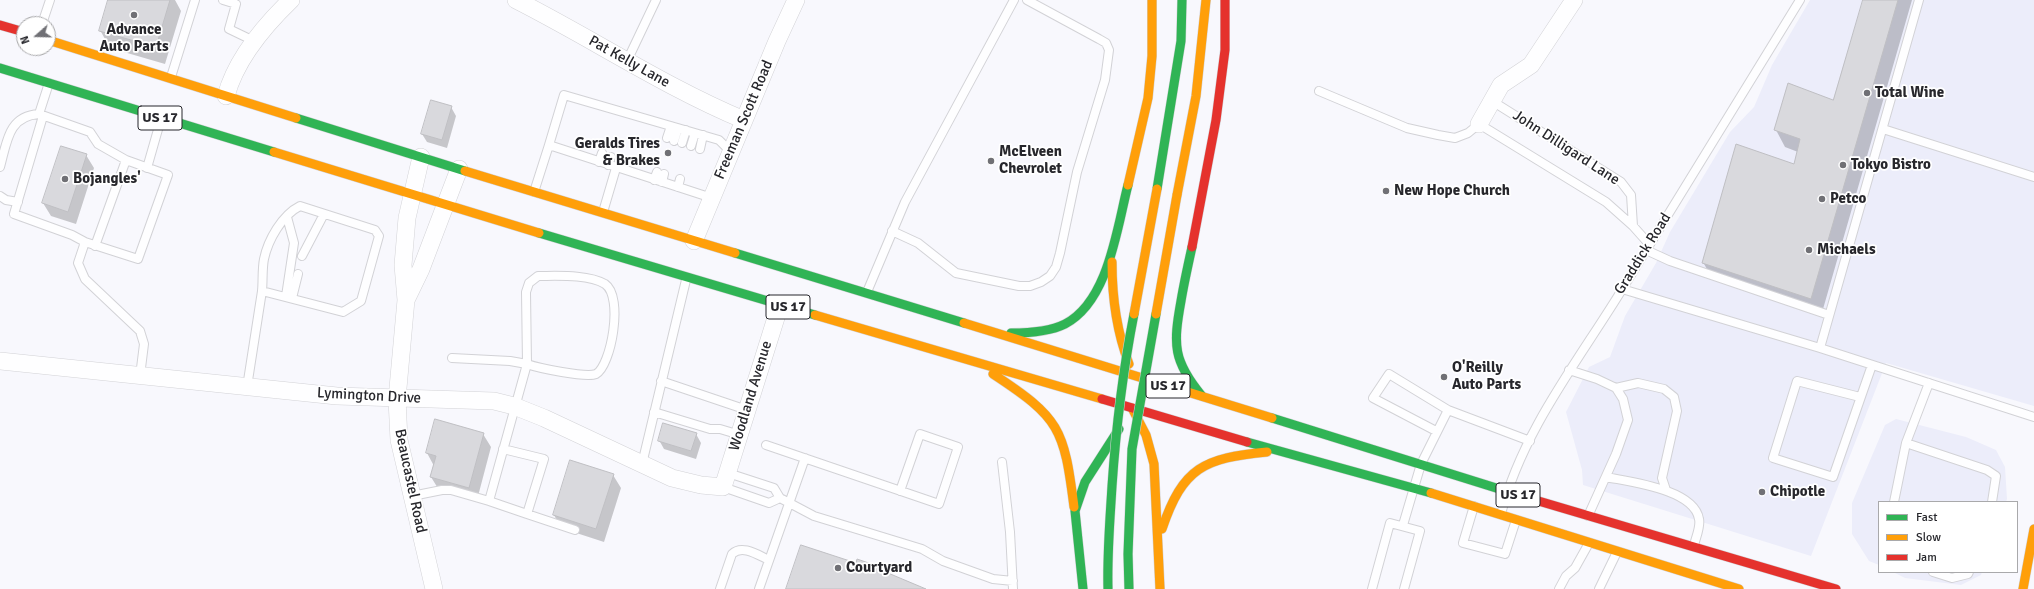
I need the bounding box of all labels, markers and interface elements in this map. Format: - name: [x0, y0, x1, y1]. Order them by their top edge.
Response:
- marker: Advance Auto Parts: [129, 10, 139, 20]
- north arrow: [16, 16, 56, 56]
- place label: Advance Auto Parts: [99, 21, 169, 56]
- street label: Pat Kelly Lane: [585, 32, 673, 92]
- text: N: [18, 34, 33, 46]
- street label: Freeman Scott Road: [711, 58, 777, 182]
- place label: Total Wine: [1875, 84, 1944, 102]
- marker: Total Wine: [1862, 88, 1872, 98]
- road number: US 17: [138, 106, 182, 130]
- street label: John Dilligard Lane: [1509, 107, 1623, 189]
- place label: Geralds Tires & Brakes: [575, 135, 660, 170]
- place label: McElveen Chevrolet: [999, 143, 1062, 178]
- marker: Geralds Tires & Brakes: [663, 148, 673, 158]
- marker: McElveen Chevrolet: [986, 156, 996, 166]
- place label: Tokyo Bistro: [1851, 156, 1931, 174]
- marker: Tokyo Bistro: [1838, 160, 1848, 170]
- place label: Bojangles': [73, 170, 141, 188]
- marker: Bojangles': [60, 174, 70, 184]
- place label: New Hope Church: [1394, 182, 1510, 200]
- marker: New Hope Church: [1381, 186, 1391, 196]
- place label: Petco: [1830, 190, 1866, 208]
- marker: Petco: [1817, 194, 1827, 204]
- street label: Graddick Road: [1611, 210, 1675, 298]
- place label: Michaels: [1817, 241, 1876, 259]
- marker: Michaels: [1804, 245, 1814, 255]
- road number: US 17: [766, 295, 810, 319]
- street label: Woodland Avenue: [726, 339, 776, 453]
- place label: O'Reilly Auto Parts: [1452, 359, 1521, 394]
- marker: O'Reilly Auto Parts: [1439, 372, 1449, 382]
- road number: US 17: [1146, 374, 1190, 398]
- street label: Lymington Drive: [317, 384, 421, 408]
- street label: Beaucastel Road: [390, 427, 430, 535]
- road number: US 17: [1496, 483, 1540, 507]
- place label: Chipotle: [1770, 483, 1825, 501]
- marker: Chipotle: [1757, 487, 1767, 497]
- legend: [1878, 501, 2018, 573]
- text: Fast: [1916, 510, 1937, 525]
- text: Slow: [1916, 530, 1941, 545]
- text: Jam: [1916, 550, 1937, 565]
- place label: Courtyard: [846, 559, 912, 577]
- marker: Courtyard: [833, 563, 843, 573]

